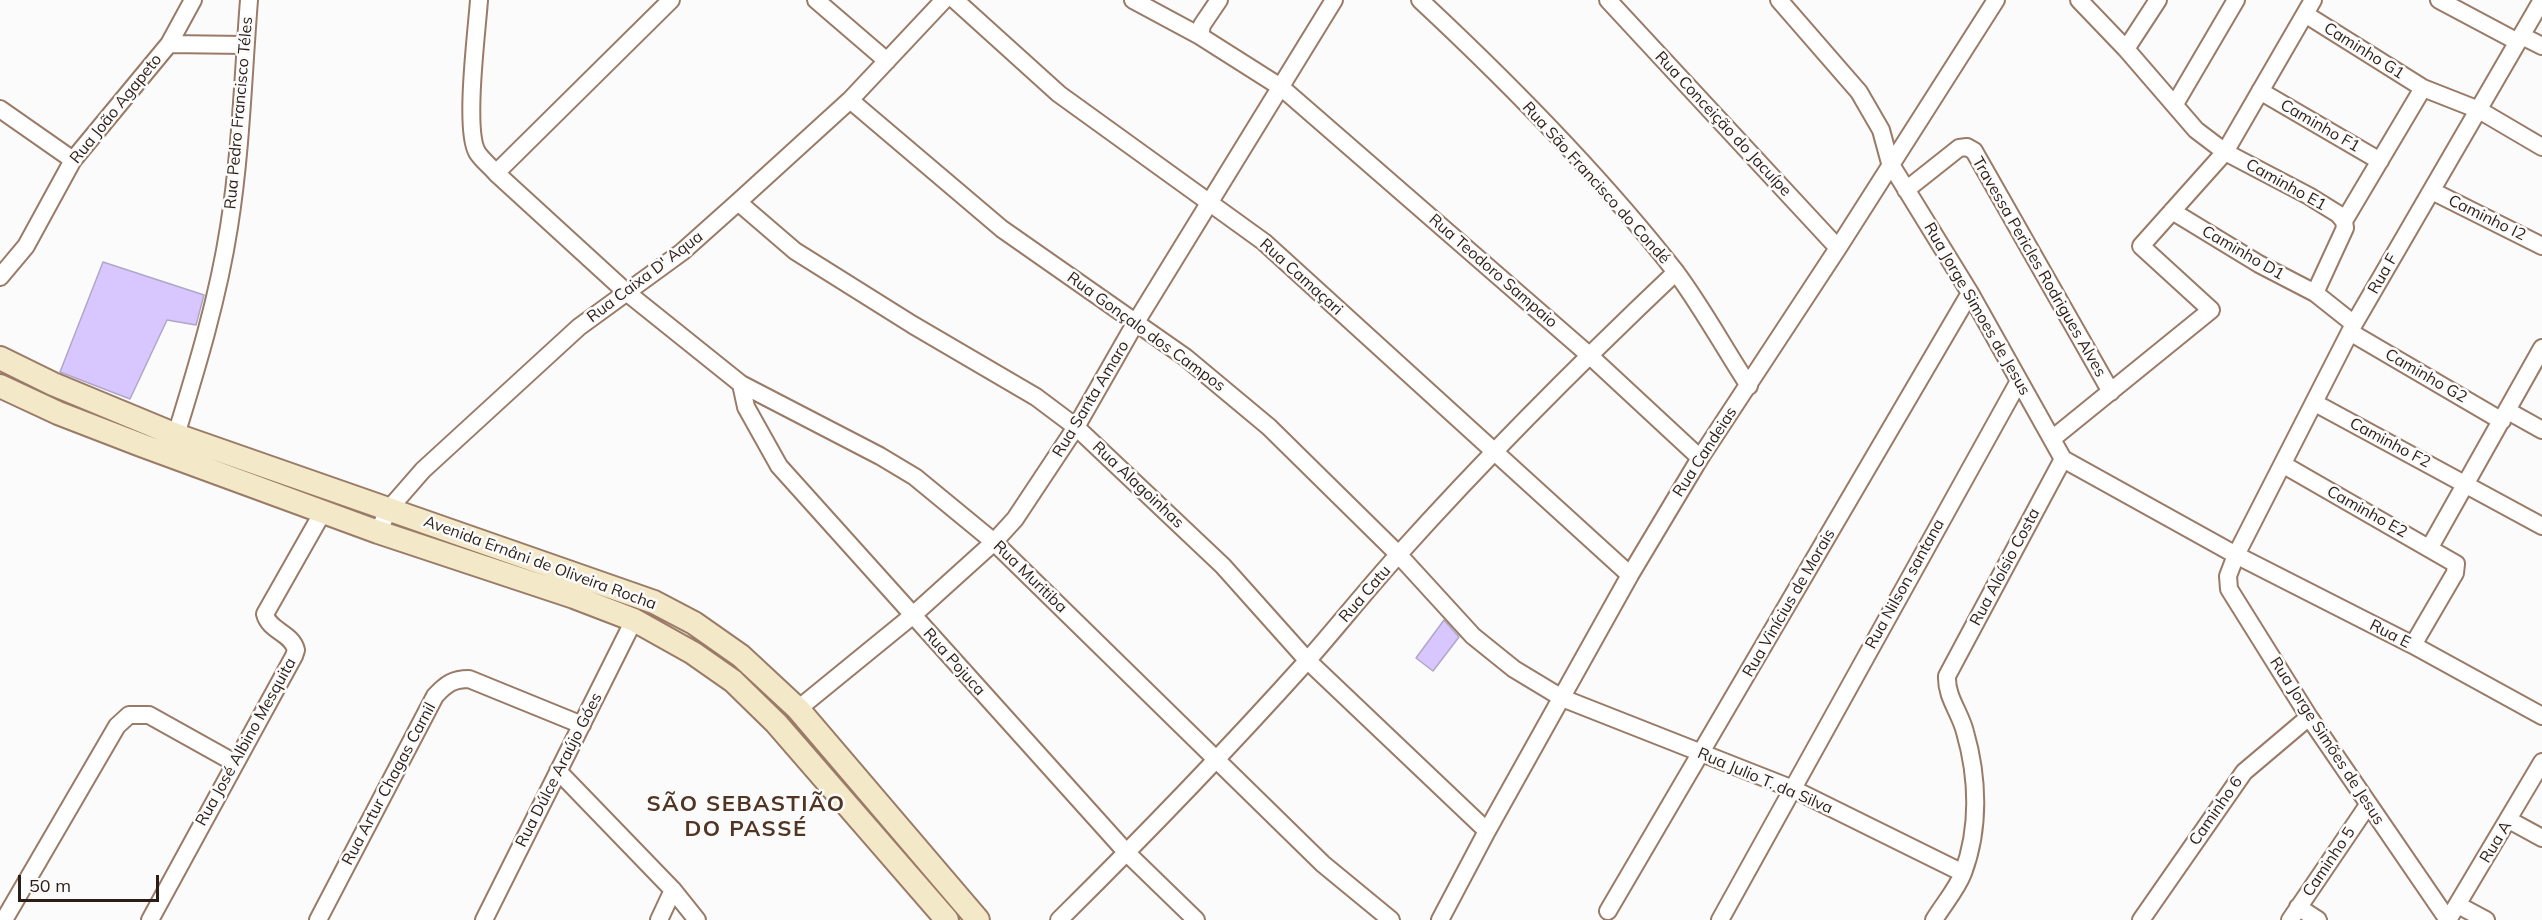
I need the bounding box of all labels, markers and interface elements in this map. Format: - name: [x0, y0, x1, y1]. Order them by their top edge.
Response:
- street label: Rua Pedro Francisco Téles: [221, 16, 257, 210]
- street label: Caminho G1: [2320, 19, 2408, 83]
- street label: Rua Conceição do Jacuípe: [1651, 48, 1795, 200]
- street label: Rua João Agapeto: [66, 50, 166, 168]
- street label: Caminho F1: [2277, 95, 2363, 157]
- street label: Rua São Francisco do Condé: [1518, 98, 1674, 268]
- street label: Travessa Pericles Rodrigues Alves: [1968, 154, 2110, 380]
- street label: Caminho E1: [2242, 155, 2330, 215]
- street label: Caminho I2: [2445, 191, 2529, 245]
- street label: Rua Teodoro Sampaio: [1425, 210, 1561, 332]
- street label: Rua Jorge Simoes de Jesus: [1920, 219, 2034, 399]
- street label: Caminho D1: [2198, 222, 2288, 284]
- street label: Rua Caixa D' Aqua: [583, 227, 707, 327]
- street label: Rua Camaçari: [1256, 235, 1346, 319]
- street label: Rua F: [2364, 251, 2402, 297]
- street label: Rua Gonçalo dos Campos: [1063, 268, 1229, 396]
- street label: Rua Santa Amaro: [1049, 337, 1133, 461]
- street label: Caminho G2: [2382, 345, 2470, 407]
- street label: Rua Candeias: [1669, 403, 1741, 501]
- street label: Caminho F2: [2346, 414, 2434, 472]
- street label: Rua Alagoinhas: [1088, 438, 1188, 532]
- street label: Caminho E2: [2323, 482, 2411, 542]
- street label: Rua Aloísio Costa: [1966, 505, 2044, 629]
- street label: Avenida Ernâni de Oliveira Rocha: [421, 512, 659, 614]
- street label: Rua Nilson santana: [1861, 516, 1949, 652]
- street label: Rua Vinícius de Morais: [1739, 526, 1839, 680]
- street label: Rua Muritiba: [989, 537, 1071, 617]
- street label: Rua Catu: [1335, 562, 1395, 626]
- street label: Rua E: [2366, 616, 2414, 652]
- street label: Rua Pojuca: [919, 624, 989, 700]
- street label: Rua Jorge Simões de Jesus: [2266, 654, 2388, 828]
- street label: Rua José Albino Mesquita: [192, 655, 300, 829]
- street label: Rua Dúlce Araújo Góes: [512, 690, 606, 850]
- street label: Rua Artur Chagas Carnil: [338, 699, 440, 869]
- street label: Rua Julio T. da Silva: [1695, 744, 1835, 818]
- street label: Caminho 6: [2185, 773, 2247, 849]
- district label: SÃO SEBASTIÃO DO PASSÉ: [647, 791, 845, 842]
- street label: Rua A: [2476, 817, 2516, 867]
- street label: Caminho 5: [2299, 824, 2359, 900]
- scale bar: [21, 863, 162, 901]
- text: 50 m: [29, 874, 71, 897]

